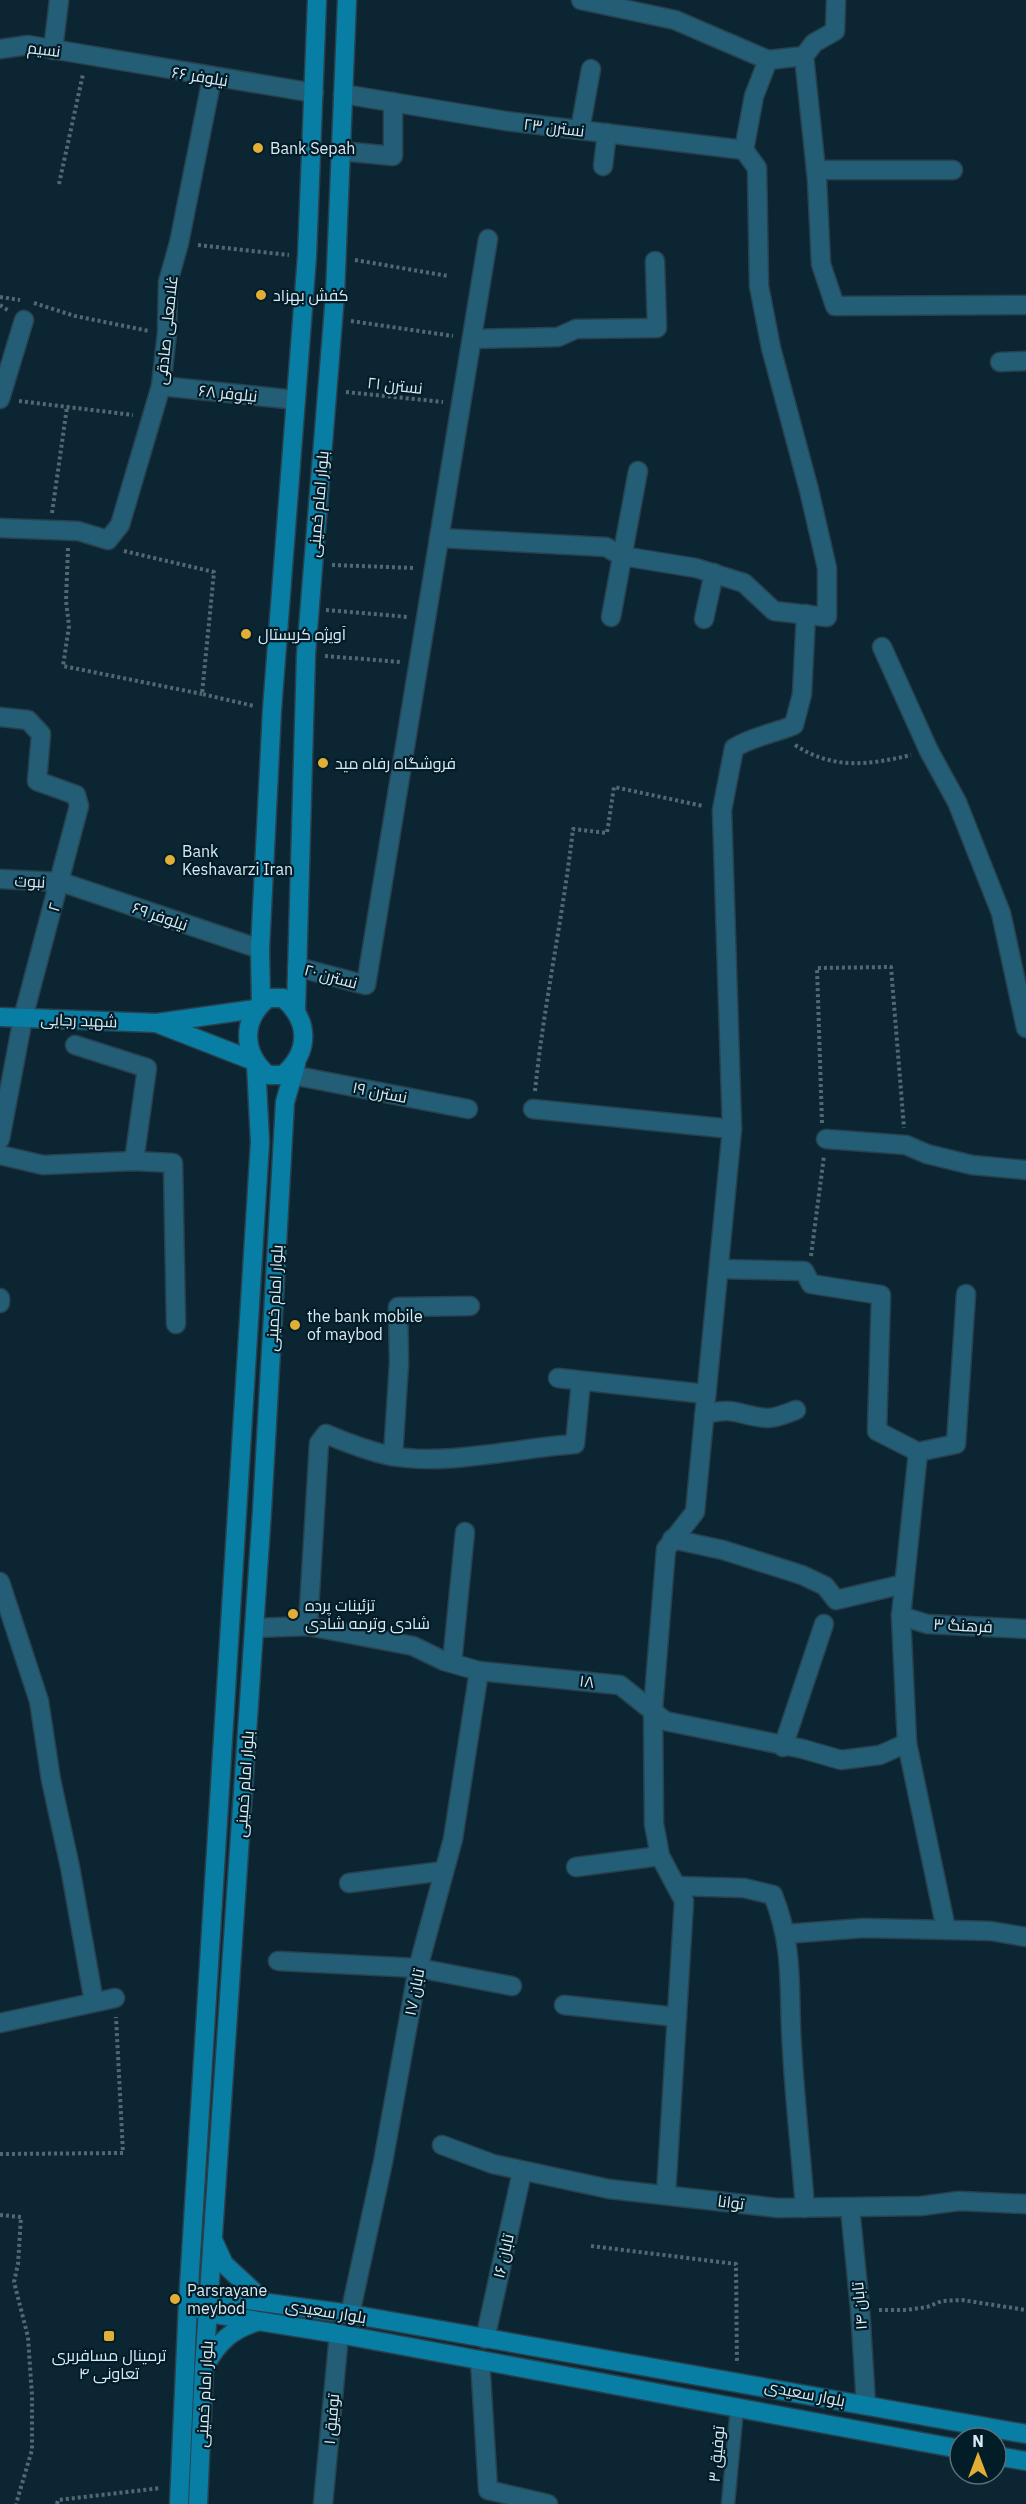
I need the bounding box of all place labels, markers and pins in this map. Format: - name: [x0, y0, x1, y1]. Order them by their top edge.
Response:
- place label: Bank Sepah: [270, 138, 355, 158]
- marker: Bank Sepah: [251, 141, 265, 155]
- place label: کفش بهزاد: [273, 285, 349, 306]
- marker: کفش بهزاد: [254, 288, 268, 302]
- place label: آویژه کریستال: [258, 624, 347, 645]
- marker: آویژه کریستال: [239, 627, 253, 641]
- place label: فروشگاه رفاه مید: [335, 753, 456, 773]
- marker: فروشگاه رفاه مید: [316, 756, 330, 770]
- place label: Bank Keshavarzi Iran: [182, 841, 293, 879]
- marker: Bank Keshavarzi Iran: [163, 853, 177, 867]
- place label: the bank mobile of maybod: [307, 1306, 423, 1344]
- marker: the bank mobile of maybod: [288, 1318, 302, 1332]
- place label: تزئینات پرده شادی وترمه شادی: [305, 1595, 430, 1634]
- marker: تزئینات پرده شادی وترمه شادی: [286, 1607, 300, 1621]
- place label: Parsrayane meybod: [187, 2280, 267, 2318]
- marker: Parsrayane meybod: [168, 2292, 182, 2306]
- marker: ترمینال مسافربری تعاونی ۴: [102, 2329, 116, 2343]
- place label: ترمینال مسافربری تعاونی ۴: [52, 2345, 167, 2384]

